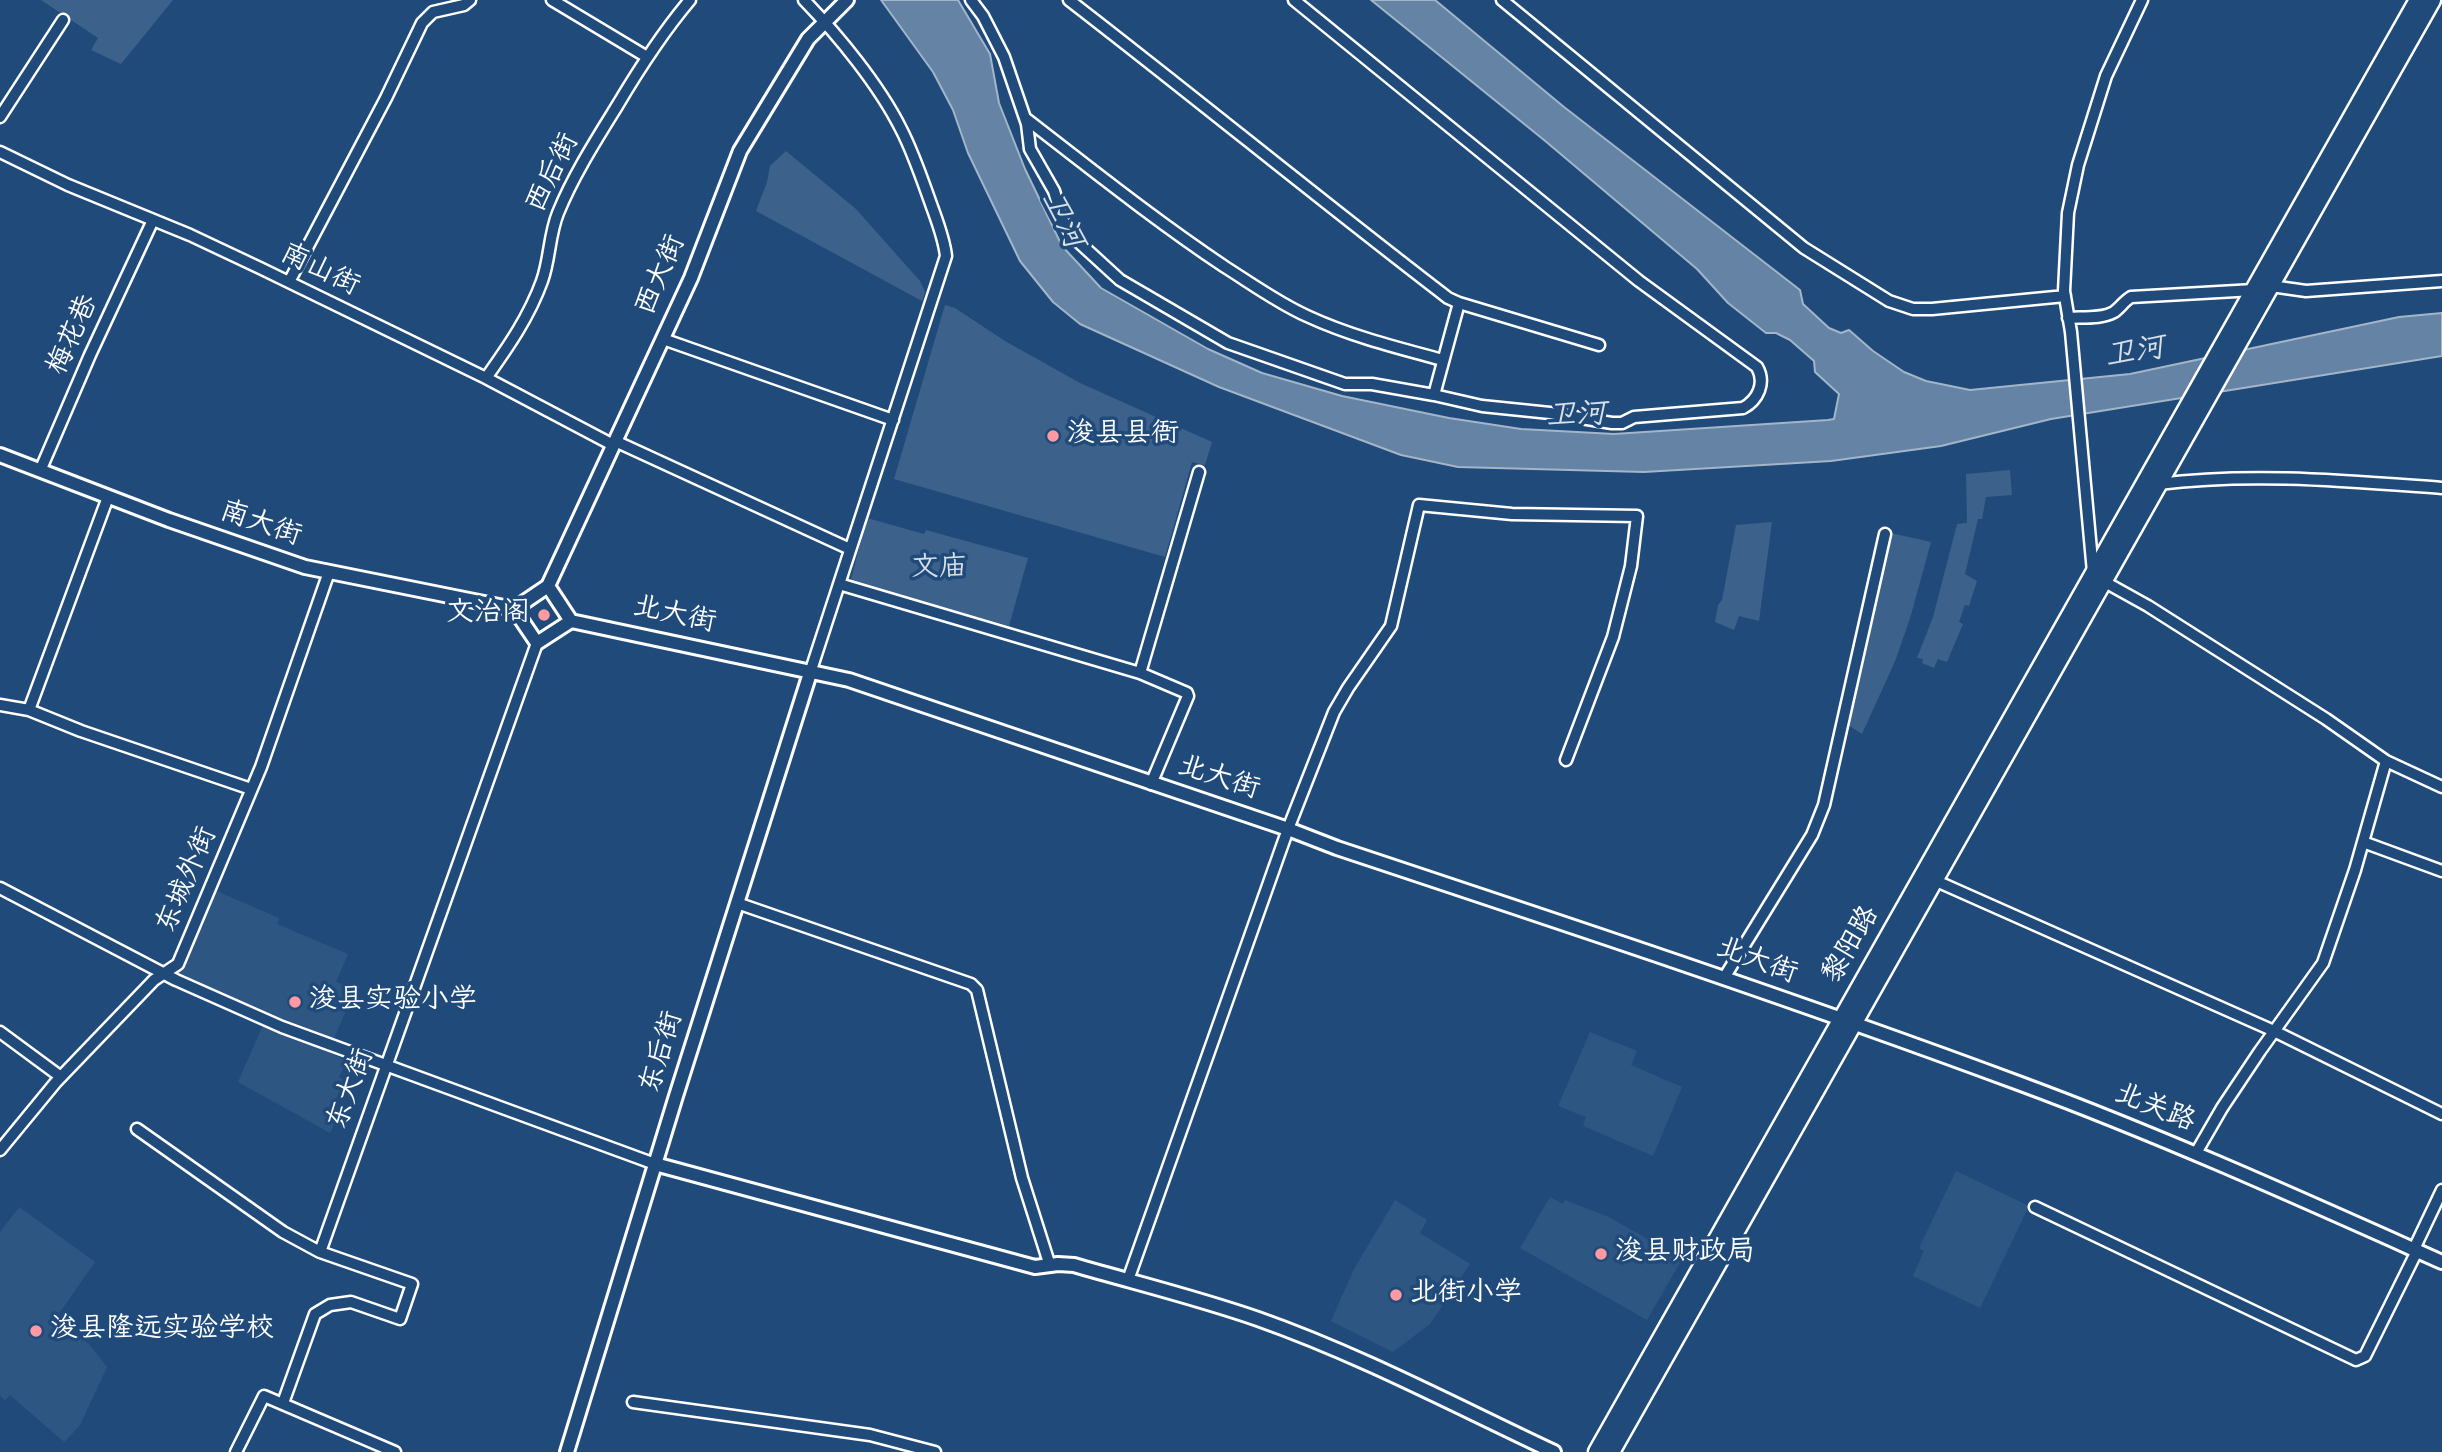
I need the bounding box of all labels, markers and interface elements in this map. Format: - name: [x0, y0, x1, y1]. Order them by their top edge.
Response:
- street label: 西后街: [521, 129, 589, 219]
- water label: 卫河: [1031, 186, 1089, 256]
- street label: 西大街: [631, 231, 695, 321]
- street label: 南山街: [274, 238, 364, 306]
- street label: 梅花巷: [43, 291, 107, 381]
- water label: 卫河: [2103, 333, 2167, 377]
- water label: 卫河: [1545, 399, 1607, 437]
- place label: 浚县县衙: [1067, 419, 1179, 453]
- marker: 浚县县衙: [1045, 428, 1061, 444]
- street label: 南大街: [215, 496, 305, 556]
- park label: 文庙: [911, 553, 967, 587]
- street label: 北大街: [629, 592, 719, 642]
- place label: 文治阁: [446, 598, 530, 632]
- marker: 文治阁: [536, 607, 552, 623]
- street label: 北大街: [1173, 751, 1263, 809]
- street label: 东城外街: [152, 823, 226, 939]
- street label: 黎阳路: [1817, 901, 1889, 991]
- street label: 北大街: [1711, 933, 1801, 993]
- place label: 浚县实验小学: [309, 985, 477, 1019]
- marker: 浚县实验小学: [287, 994, 303, 1010]
- street label: 东后街: [636, 1008, 692, 1098]
- street label: 东大街: [323, 1045, 383, 1135]
- street label: 北关路: [2109, 1079, 2199, 1141]
- place label: 浚县财政局: [1615, 1237, 1755, 1271]
- marker: 浚县财政局: [1593, 1246, 1609, 1262]
- place label: 北街小学: [1410, 1278, 1522, 1312]
- marker: 北街小学: [1388, 1287, 1404, 1303]
- place label: 浚县隆远实验学校: [50, 1314, 274, 1348]
- marker: 浚县隆远实验学校: [28, 1323, 44, 1339]

